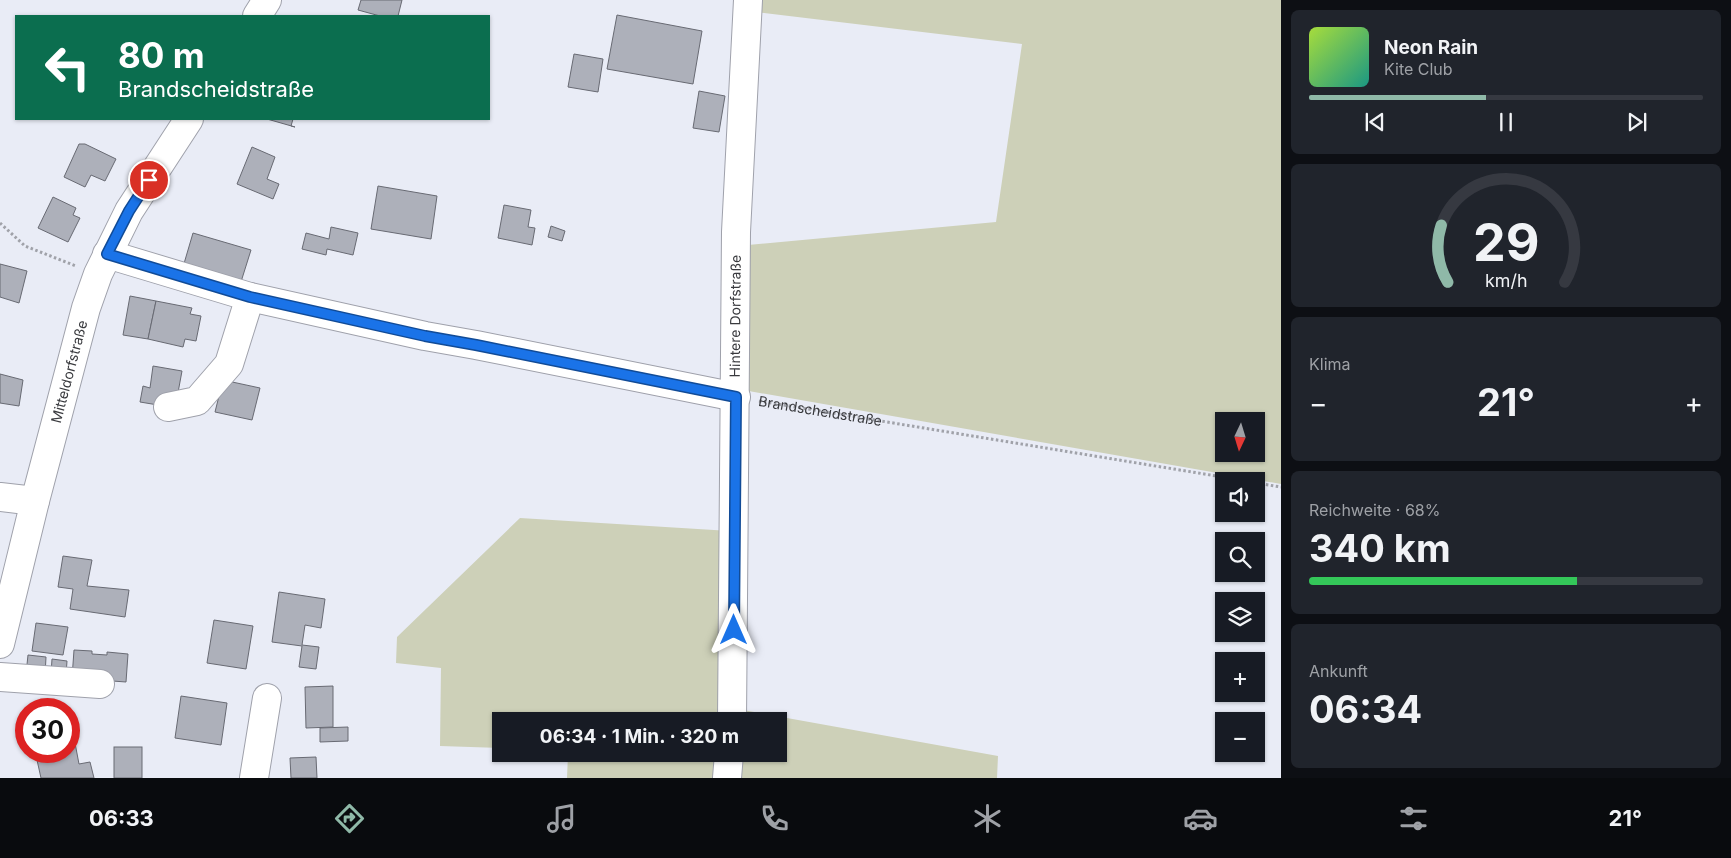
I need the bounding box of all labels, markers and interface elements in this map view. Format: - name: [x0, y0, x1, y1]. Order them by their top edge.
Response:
- text: 80 m: [118, 34, 205, 76]
- icon: left: [35, 35, 100, 100]
- text: Neon Rain: [1384, 36, 1478, 59]
- text: Kite Club: [1384, 59, 1453, 79]
- text: Brandscheidstraße: [118, 76, 314, 102]
- icon: previous: [1361, 108, 1389, 136]
- icon: pause: [1492, 108, 1520, 136]
- icon: next: [1623, 108, 1651, 136]
- pin: [128, 159, 170, 201]
- icon: arrive: [135, 166, 163, 194]
- text: 29: [1473, 211, 1539, 274]
- street label: Hintere Dorfstraße: [726, 255, 744, 377]
- text: km/h: [1485, 270, 1527, 291]
- street label: Mitteldorfstraße: [47, 318, 90, 425]
- text: Klima: [1309, 354, 1351, 374]
- text: 21°: [1477, 379, 1535, 425]
- text: −: [1309, 386, 1328, 420]
- text: +: [1684, 386, 1703, 420]
- street label: Brandscheidstraße: [757, 392, 883, 429]
- north arrow: [1215, 412, 1265, 462]
- map controls: [1215, 412, 1265, 762]
- button: sound: [1215, 472, 1265, 522]
- text: Reichweite · 68%: [1309, 500, 1440, 520]
- text: 340 km: [1309, 525, 1451, 571]
- button: search: [1215, 532, 1265, 582]
- button: layers: [1215, 592, 1265, 642]
- position arrow: [707, 603, 759, 655]
- button: +: [1215, 652, 1265, 702]
- text: Ankunft: [1309, 661, 1368, 681]
- text: 06:34: [1309, 686, 1422, 732]
- speed limit sign: 30: [15, 698, 80, 763]
- button: −: [1215, 712, 1265, 762]
- text: 06:34 · 1 Min. · 320 m: [540, 725, 739, 748]
- icon: directions: [332, 801, 367, 836]
- icon: music: [544, 801, 579, 836]
- icon: phone: [757, 801, 792, 836]
- icon: climate: [970, 801, 1005, 836]
- icon: car: [1183, 801, 1218, 836]
- icon: filters: [1396, 801, 1431, 836]
- text: 06:33: [89, 805, 154, 831]
- text: 21°: [1609, 805, 1642, 831]

